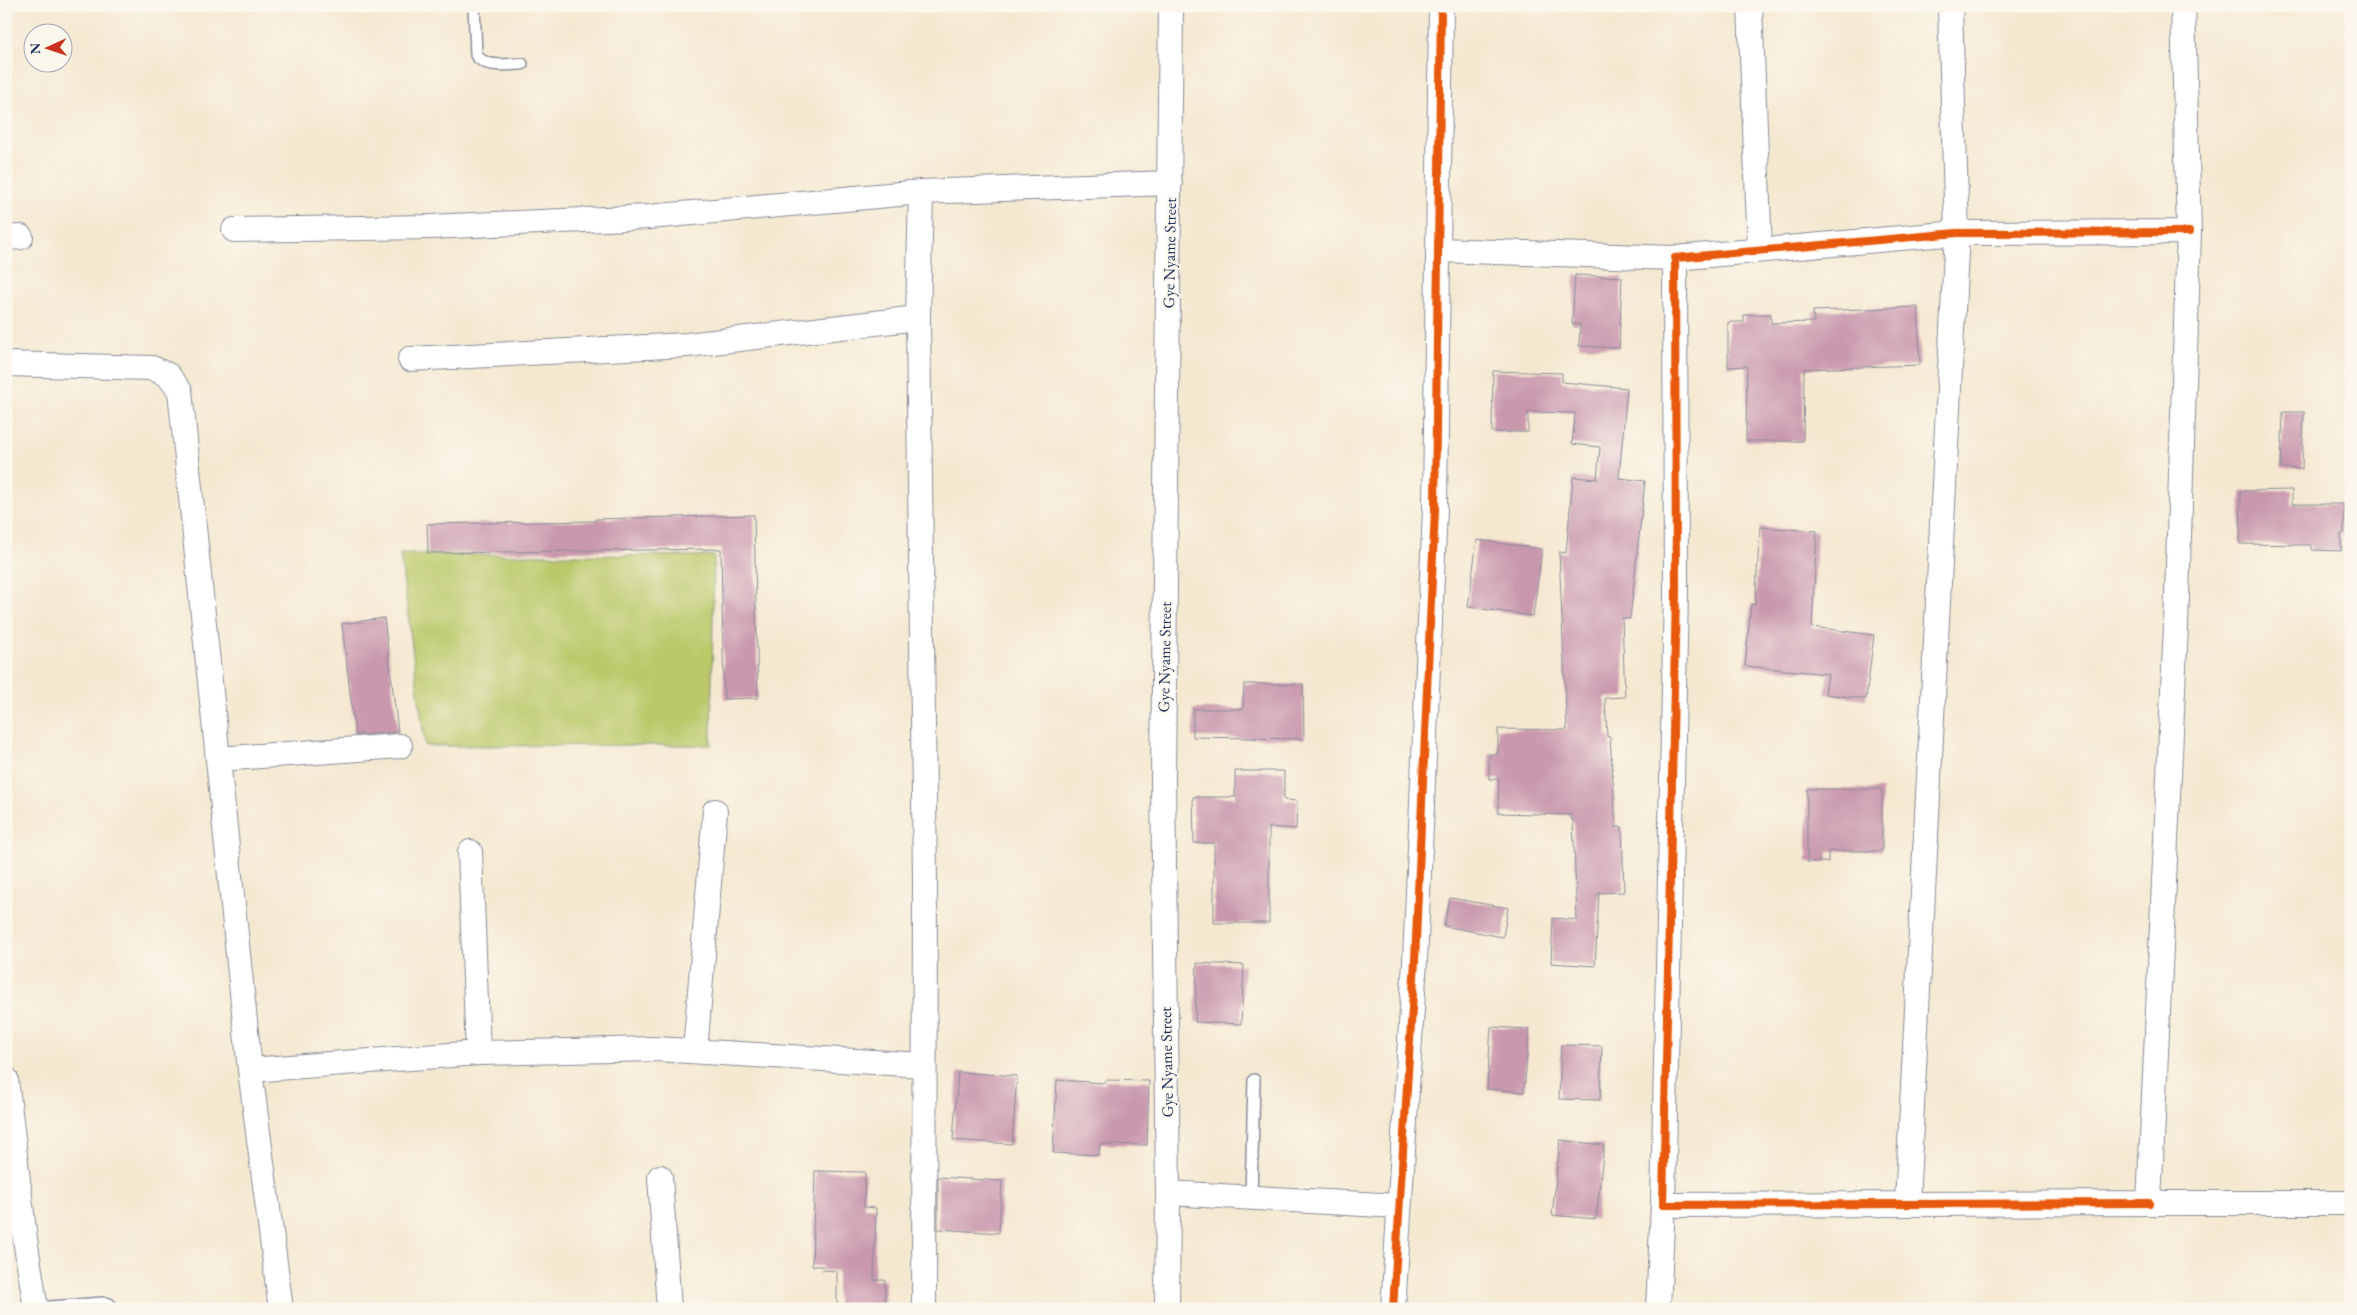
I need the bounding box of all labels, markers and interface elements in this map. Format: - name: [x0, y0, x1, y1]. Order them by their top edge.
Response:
- north arrow: [22, 22, 72, 72]
- text: N: [26, 42, 44, 55]
- street label: Gye Nyame Street: [1158, 198, 1181, 308]
- street label: Gye Nyame Street: [1153, 602, 1176, 712]
- street label: Gye Nyame Street: [1155, 1007, 1178, 1117]

